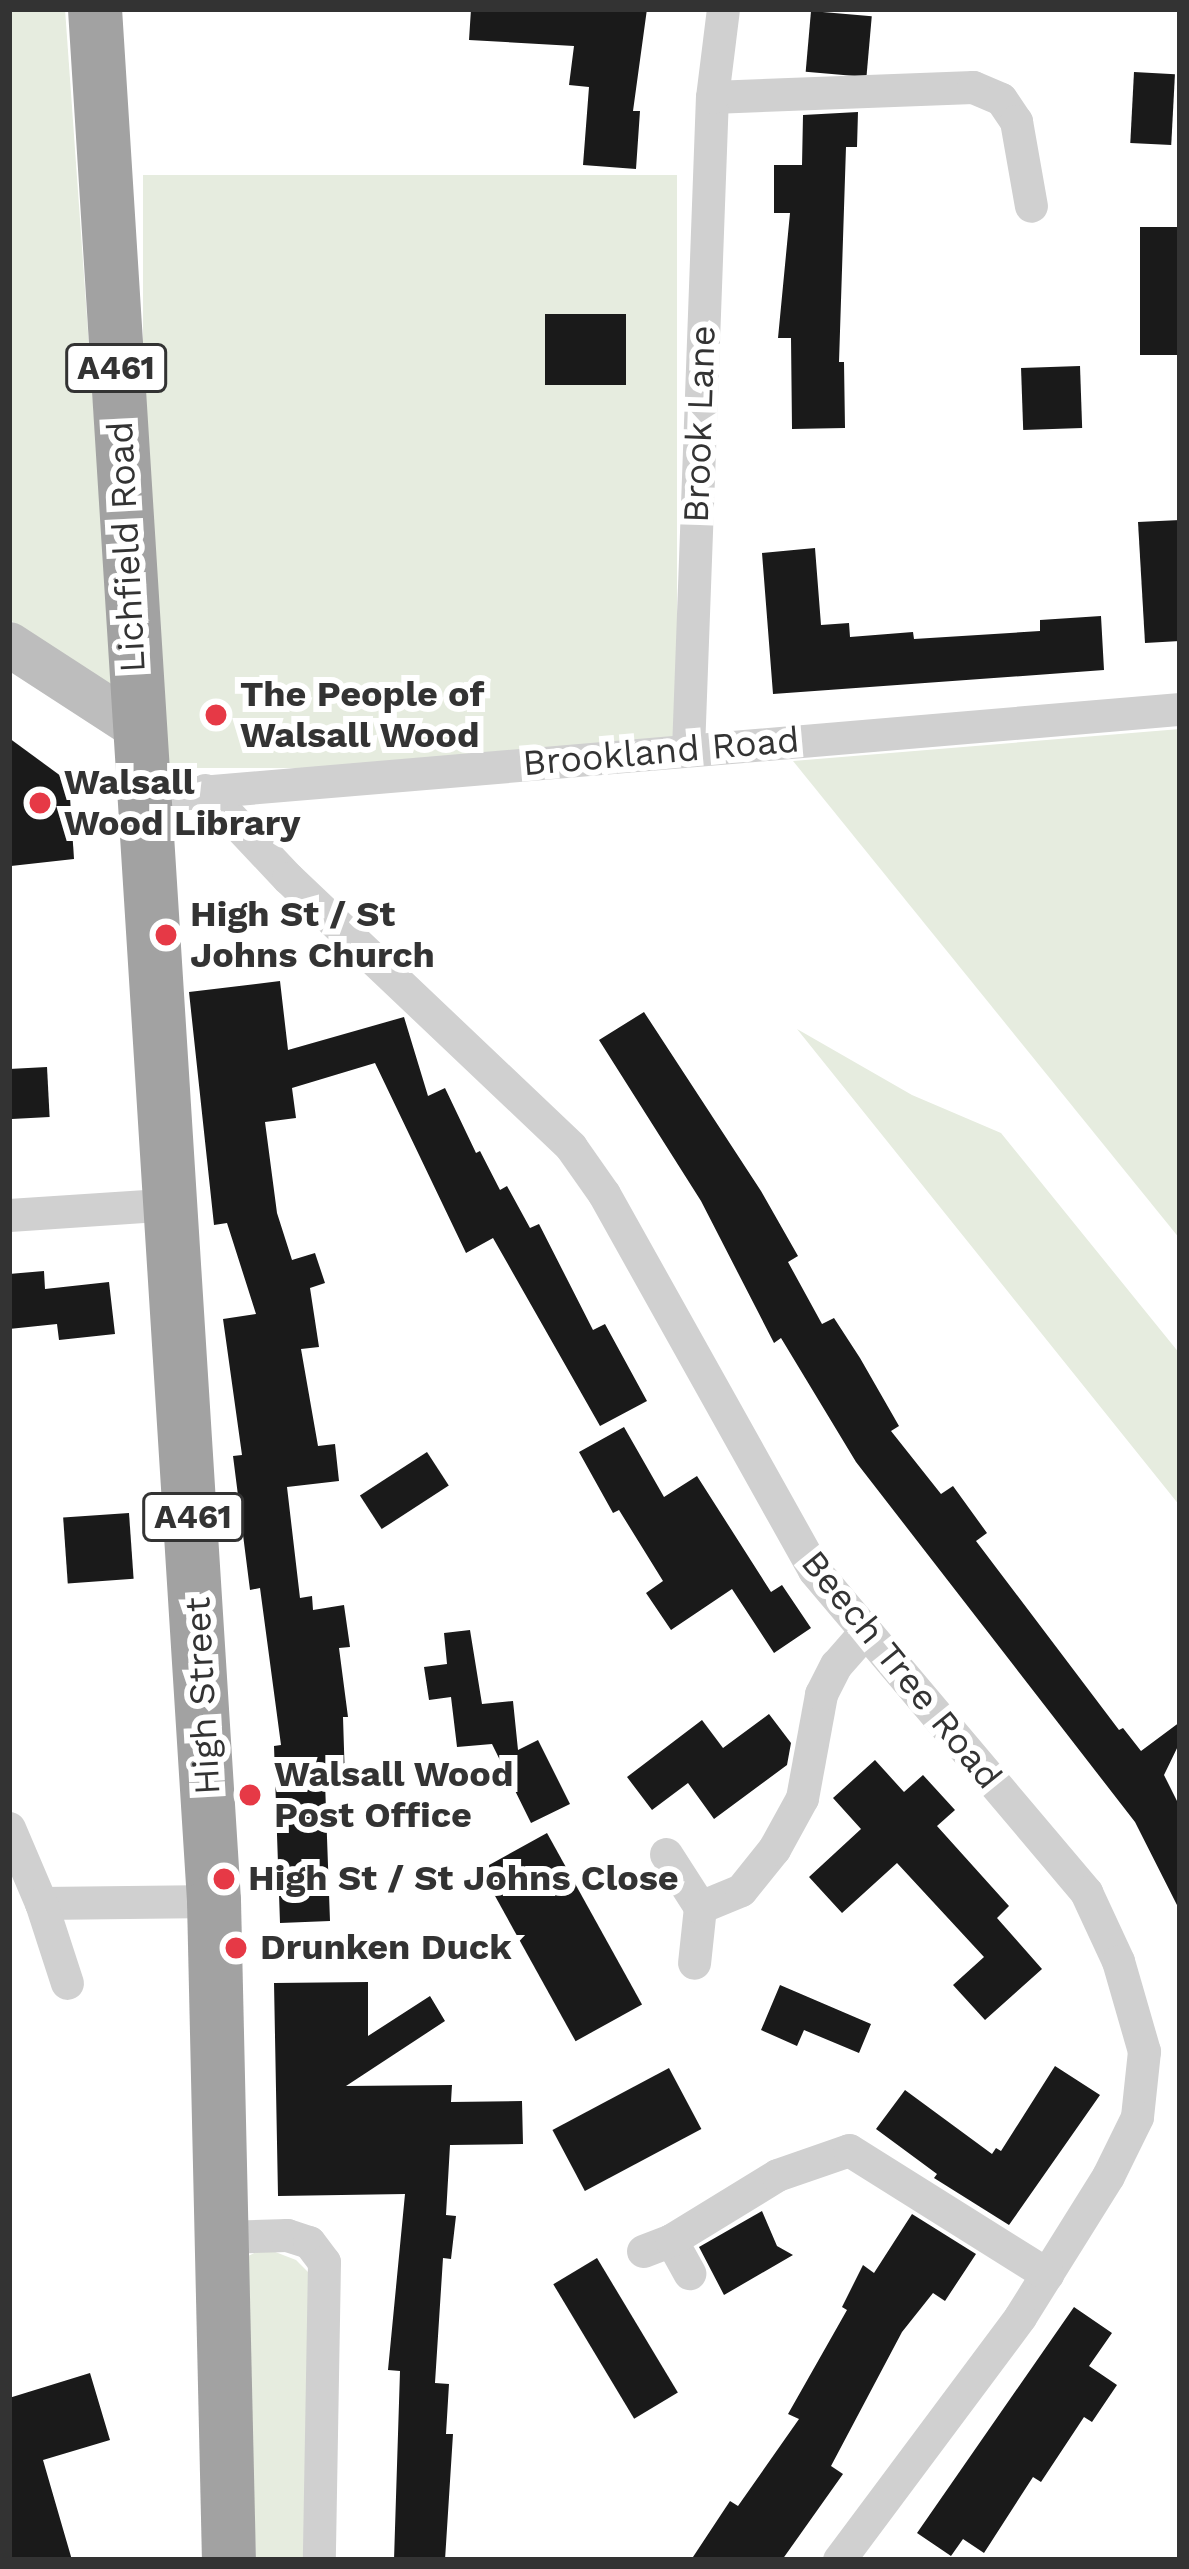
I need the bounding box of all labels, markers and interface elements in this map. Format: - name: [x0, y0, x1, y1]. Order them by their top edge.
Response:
- street label: Brook Lane: [675, 324, 725, 524]
- road number: A461: [65, 341, 167, 395]
- street label: Lichfield Road: [99, 420, 155, 674]
- place label: The People of Walsall Wood: [240, 672, 484, 757]
- marker: The People of Walsall Wood: [203, 702, 229, 728]
- street label: Brookland Road: [521, 718, 801, 786]
- place label: Walsall Wood Library: [64, 760, 301, 845]
- marker: Walsall Wood Library: [27, 790, 53, 816]
- place label: High St / St Johns Church: [190, 892, 435, 977]
- marker: High St / St Johns Church: [153, 922, 179, 948]
- road number: A461: [142, 1490, 244, 1544]
- street label: Beech Tree Road: [791, 1542, 1011, 1798]
- street label: High Street: [176, 1596, 230, 1796]
- place label: Walsall Wood Post Office: [274, 1752, 515, 1837]
- marker: Walsall Wood Post Office: [237, 1782, 263, 1808]
- place label: High St / St Johns Close: [248, 1857, 679, 1901]
- marker: High St / St Johns Close: [211, 1866, 237, 1892]
- place label: Drunken Duck: [260, 1926, 512, 1970]
- marker: Drunken Duck: [223, 1935, 249, 1961]

